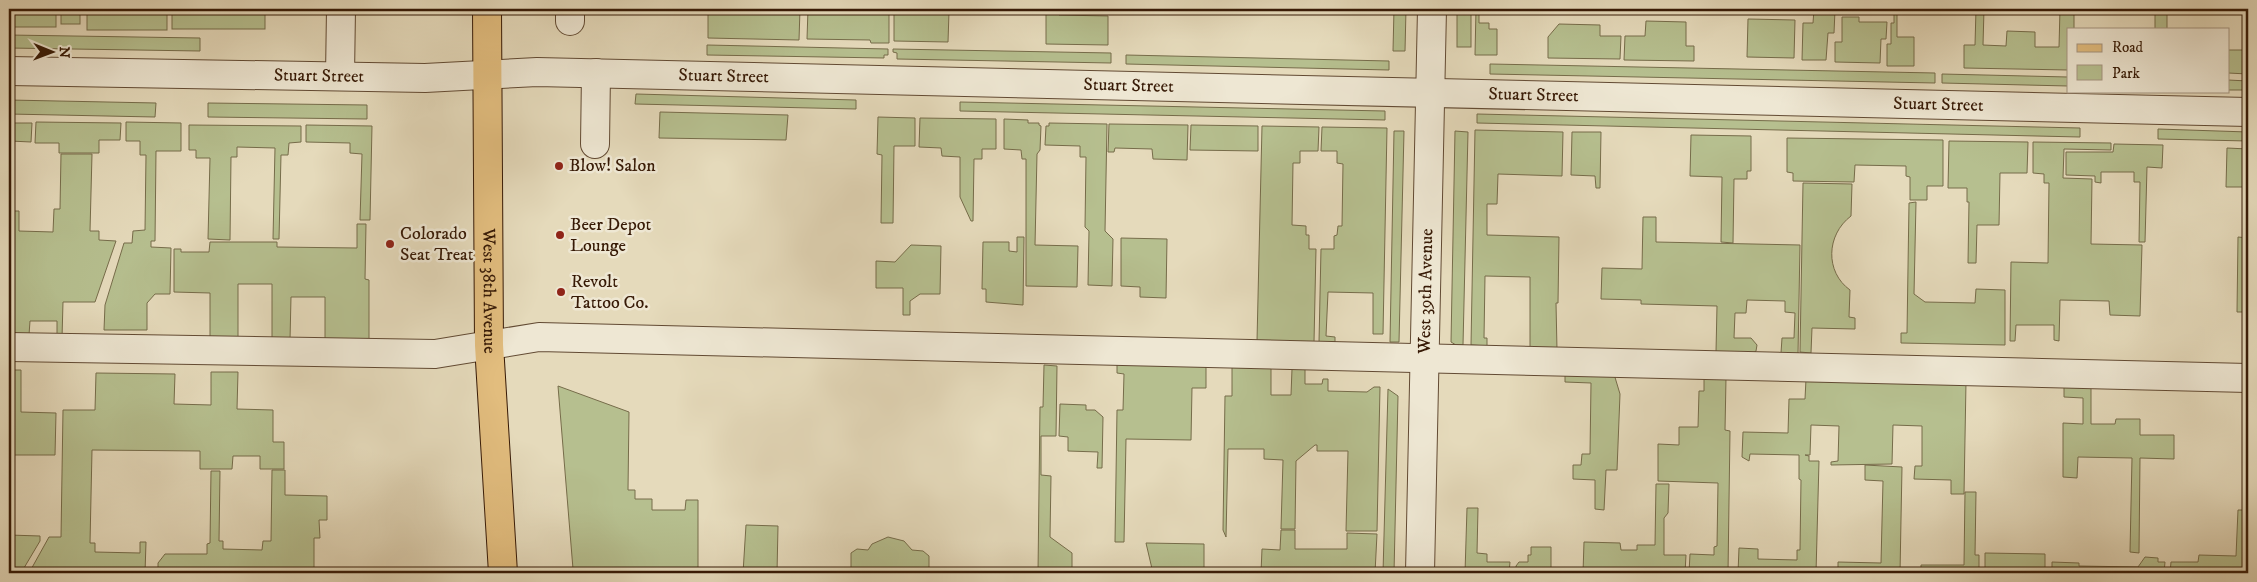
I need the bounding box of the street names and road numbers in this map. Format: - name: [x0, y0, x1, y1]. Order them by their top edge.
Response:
- street label: Stuart Street: [274, 64, 365, 88]
- street label: Stuart Street: [678, 64, 769, 88]
- street label: Stuart Street: [1083, 74, 1174, 98]
- street label: Stuart Street: [1488, 83, 1579, 107]
- street label: Stuart Street: [1893, 93, 1984, 117]
- street label: West 38th Avenue: [477, 227, 501, 354]
- street label: West 39th Avenue: [1414, 228, 1438, 355]

